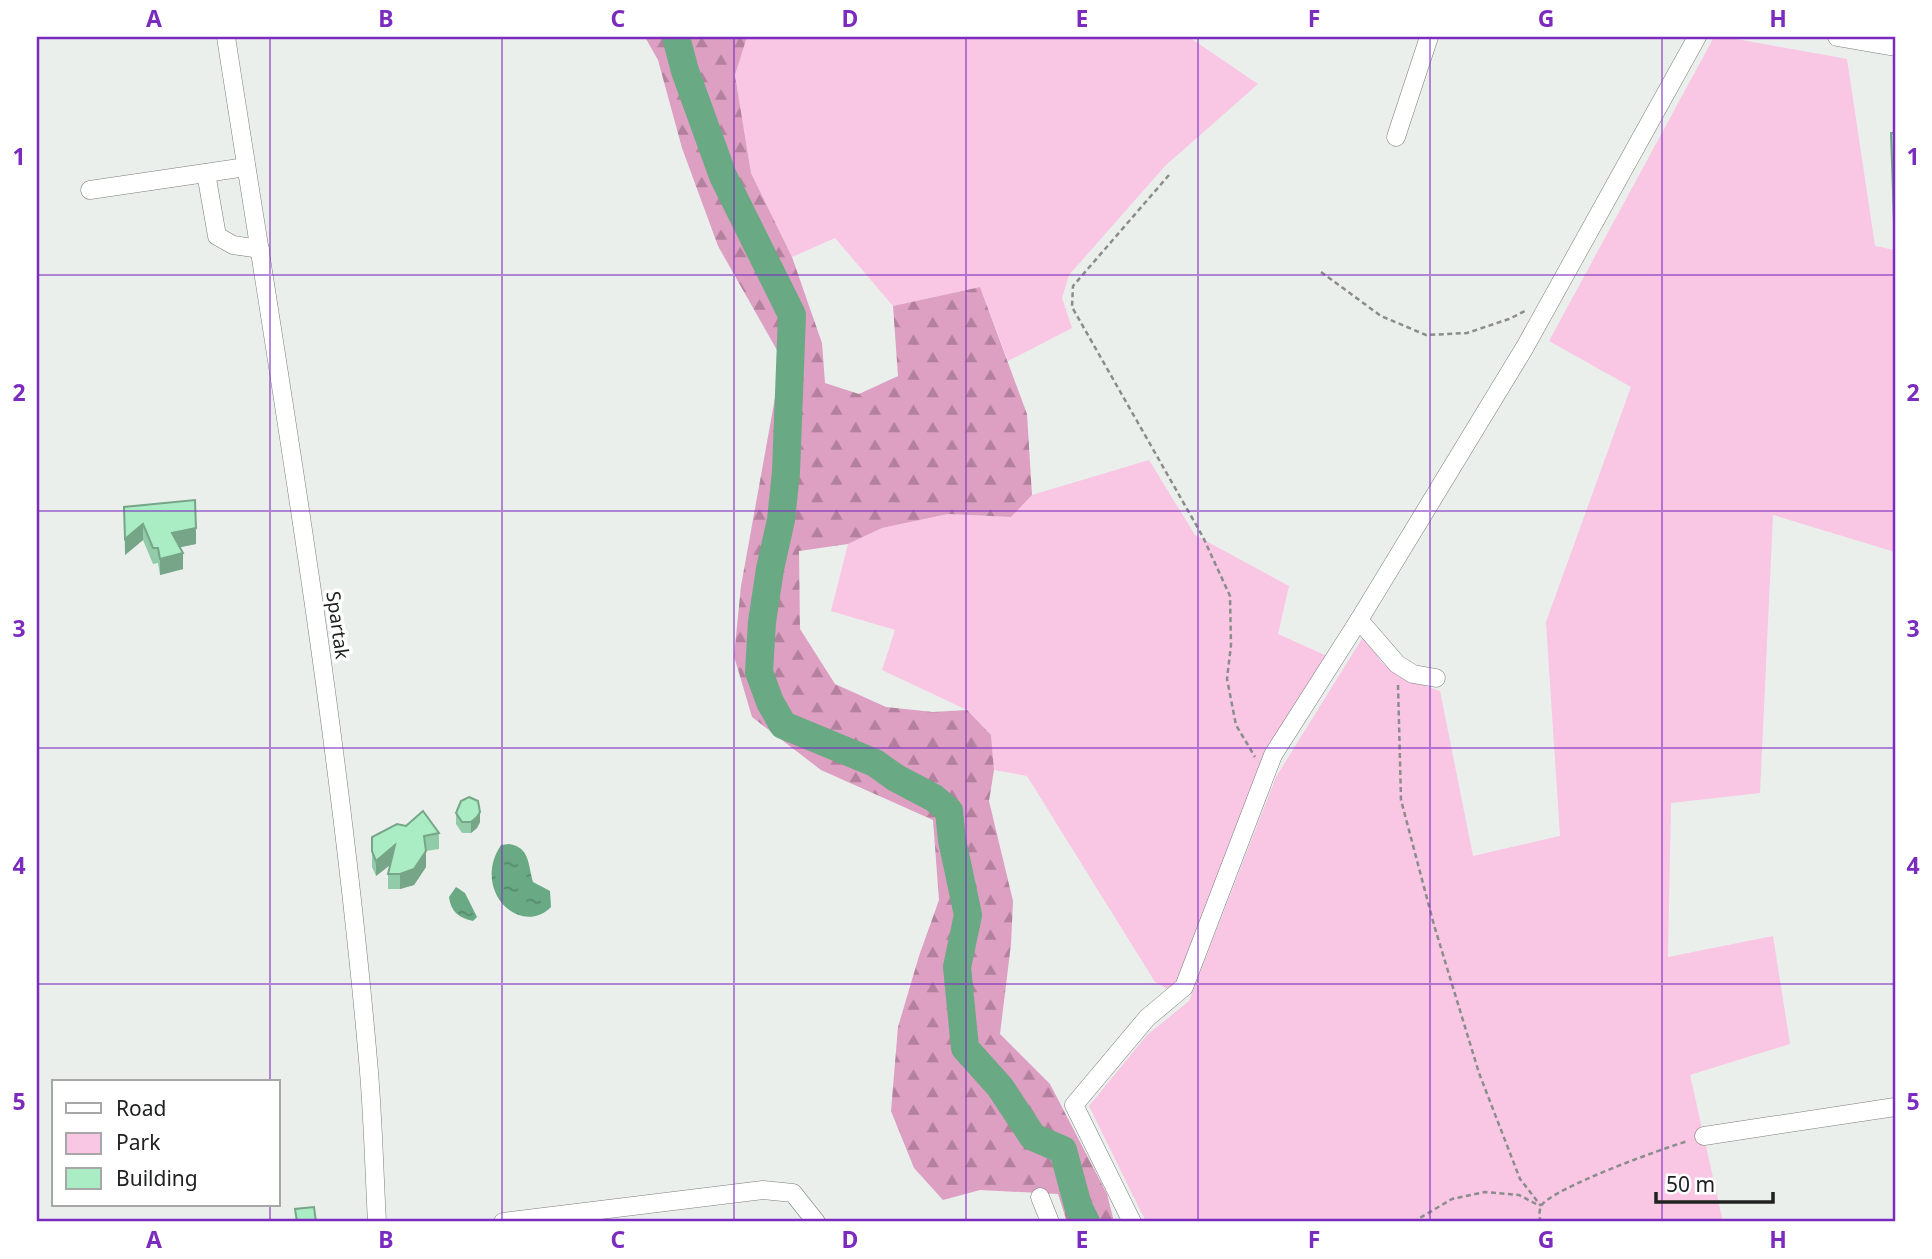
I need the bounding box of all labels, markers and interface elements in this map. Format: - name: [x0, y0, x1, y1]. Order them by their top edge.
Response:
- text: A: [146, 2, 162, 34]
- text: B: [378, 2, 394, 34]
- text: C: [611, 2, 626, 34]
- text: D: [842, 2, 858, 34]
- text: E: [1076, 2, 1088, 34]
- text: F: [1308, 2, 1320, 34]
- text: G: [1538, 2, 1554, 34]
- text: H: [1769, 2, 1787, 34]
- text: 1: [12, 140, 26, 172]
- text: 1: [1906, 140, 1920, 172]
- text: 2: [12, 376, 26, 408]
- text: 2: [1906, 376, 1920, 408]
- street label: Spartak: [320, 589, 356, 661]
- text: 3: [12, 612, 26, 644]
- text: 3: [1906, 612, 1920, 644]
- text: 4: [12, 849, 26, 881]
- text: 4: [1906, 849, 1920, 881]
- legend: [52, 1080, 280, 1206]
- text: 5: [12, 1085, 26, 1117]
- text: 5: [1906, 1085, 1920, 1117]
- text: Road: [116, 1094, 166, 1122]
- text: Park: [116, 1128, 161, 1156]
- scale bar: [1656, 1161, 1773, 1205]
- text: Building: [116, 1164, 198, 1192]
- text: 50 m: [1666, 1170, 1715, 1198]
- text: A: [146, 1223, 162, 1255]
- text: B: [378, 1223, 394, 1255]
- text: C: [611, 1223, 626, 1255]
- text: D: [842, 1223, 858, 1255]
- text: E: [1076, 1223, 1088, 1255]
- text: F: [1308, 1223, 1320, 1255]
- text: G: [1538, 1223, 1554, 1255]
- text: H: [1769, 1223, 1787, 1255]

